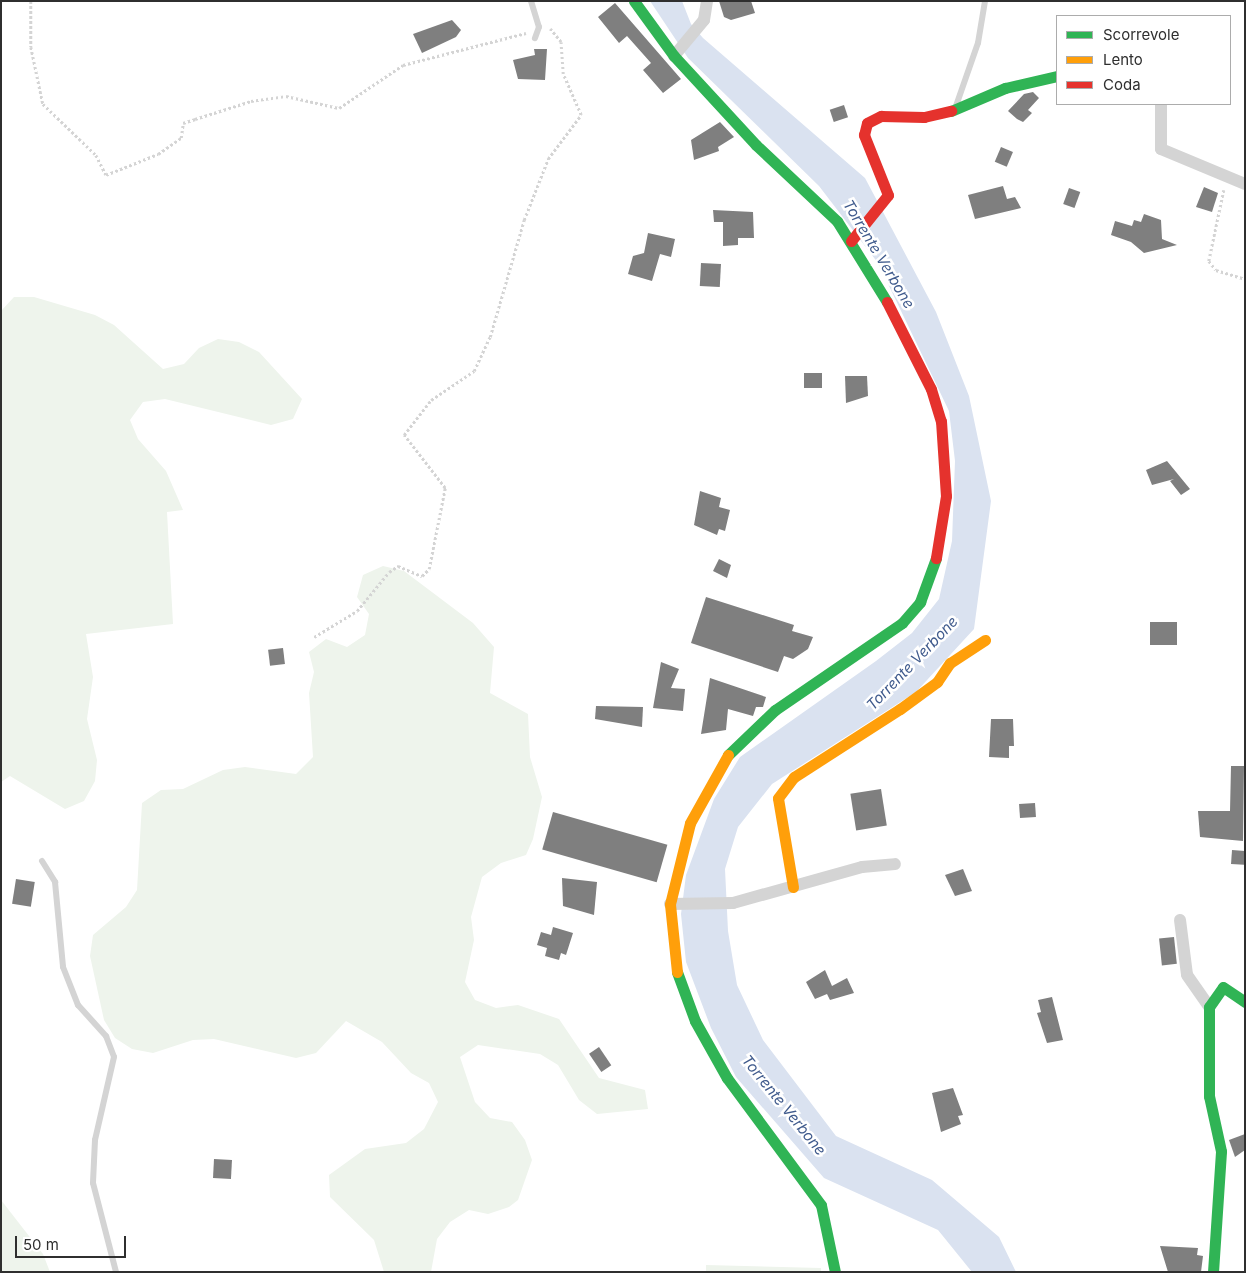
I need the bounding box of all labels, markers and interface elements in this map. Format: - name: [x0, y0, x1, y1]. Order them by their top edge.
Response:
- legend: [1056, 15, 1231, 105]
- text: Scorrevole: [1103, 25, 1179, 44]
- text: Lento: [1103, 50, 1143, 69]
- text: Coda: [1103, 75, 1141, 94]
- water label: Torrente Verbone: [839, 196, 919, 312]
- water label: Torrente Verbone: [863, 612, 961, 714]
- water label: Torrente Verbone: [738, 1051, 830, 1159]
- scale bar: [18, 1226, 129, 1258]
- text: 50 m: [23, 1235, 59, 1254]

